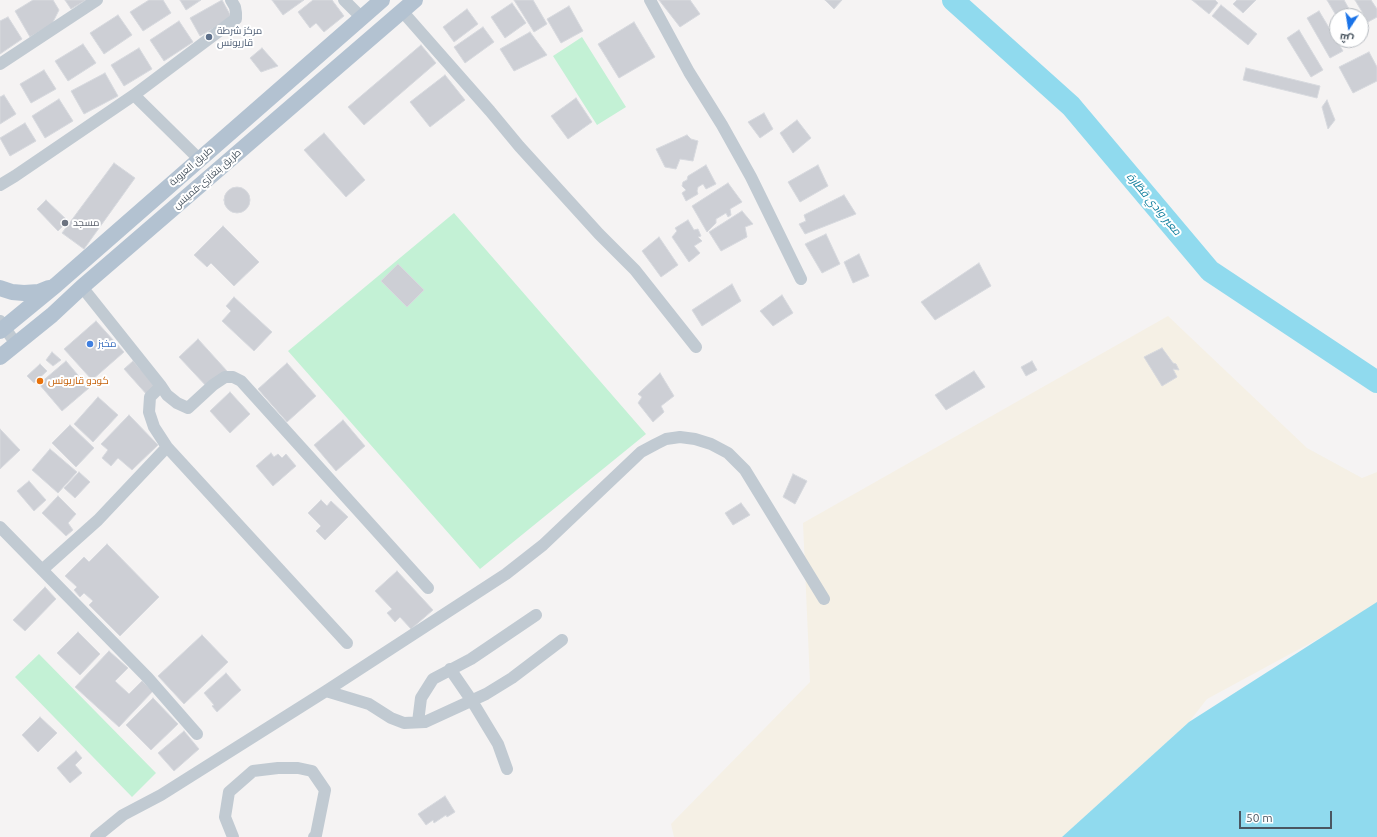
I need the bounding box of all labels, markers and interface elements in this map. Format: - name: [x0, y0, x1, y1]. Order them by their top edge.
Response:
- north arrow: [1329, 8, 1369, 48]
- place label: مركز شرطة قاريونس: [217, 25, 262, 48]
- text: ش: [1339, 31, 1355, 46]
- marker: مركز شرطة قاريونس: [204, 32, 214, 42]
- street label: طريق العروبة: [167, 144, 215, 188]
- street label: طريق بنغازي-قمينس: [171, 146, 243, 212]
- water label: معبر وادي قطّارة: [1124, 170, 1184, 238]
- place label: مسجد: [73, 217, 99, 229]
- marker: مسجد: [60, 218, 70, 228]
- place label: مخبز: [98, 338, 116, 350]
- marker: مخبز: [85, 339, 95, 349]
- place label: كودو قاريونس: [48, 375, 109, 387]
- marker: كودو قاريونس: [35, 376, 45, 386]
- scale bar: [1241, 803, 1334, 829]
- text: 50 m: [1246, 811, 1273, 824]

